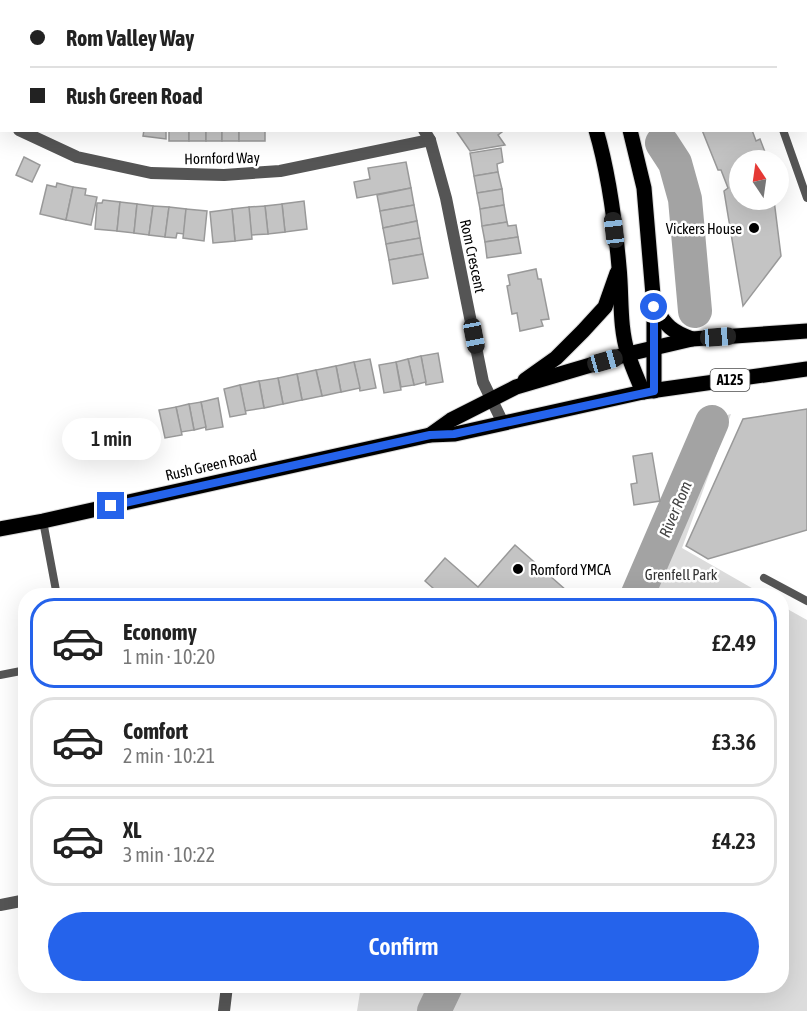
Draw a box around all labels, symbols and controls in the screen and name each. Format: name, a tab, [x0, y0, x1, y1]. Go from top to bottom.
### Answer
text: Rom Valley Way	[66, 25, 194, 51]
text: Rush Green Road	[66, 83, 203, 109]
street label: Hornford Way	[184, 149, 260, 167]
north arrow	[729, 150, 789, 210]
map controls	[729, 150, 789, 210]
car	[603, 211, 625, 249]
street label: Rom Crescent	[457, 218, 489, 294]
place label: Vickers House	[666, 220, 742, 237]
marker: Vickers House	[747, 221, 761, 235]
route start	[640, 293, 667, 320]
car	[462, 317, 486, 355]
car	[699, 327, 737, 347]
car	[585, 347, 625, 375]
road number: A125	[710, 369, 750, 391]
callout: 1 min	[62, 419, 160, 461]
text: 1 min	[91, 427, 132, 450]
street label: Rush Green Road	[164, 446, 258, 484]
water label: River Rom	[655, 478, 695, 540]
route end	[97, 492, 124, 519]
place label: Romford YMCA	[530, 561, 612, 578]
marker: Romford YMCA	[511, 562, 525, 576]
park label: Grenfell Park	[645, 566, 718, 583]
icon: car	[51, 616, 105, 670]
text: Economy	[123, 619, 197, 645]
text: £2.49	[712, 630, 756, 656]
text: 1 min · 10:20	[123, 645, 215, 668]
icon: car	[51, 715, 105, 769]
text: Comfort	[123, 718, 188, 744]
text: £3.36	[712, 729, 756, 755]
text: 2 min · 10:21	[123, 744, 215, 767]
icon: car	[51, 814, 105, 868]
text: XL	[123, 817, 141, 843]
text: £4.23	[712, 828, 756, 854]
text: 3 min · 10:22	[123, 843, 215, 866]
button: Confirm	[48, 912, 759, 981]

